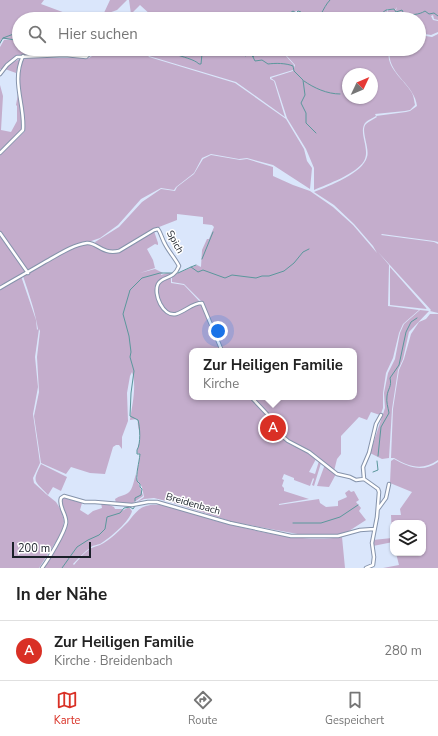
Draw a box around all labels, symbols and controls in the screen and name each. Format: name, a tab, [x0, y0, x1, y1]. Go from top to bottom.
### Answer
search box	[12, 12, 426, 56]
icon: search	[26, 23, 48, 45]
text: Hier suchen	[58, 24, 138, 44]
north arrow	[342, 68, 378, 104]
street label: Spich	[163, 228, 187, 256]
your location	[208, 321, 228, 341]
popup	[189, 348, 357, 400]
text: Zur Heiligen Familie	[203, 355, 343, 375]
text: Kirche	[203, 375, 239, 393]
pin: A	[260, 413, 286, 443]
street label: Breidenbach	[164, 490, 222, 518]
map controls	[390, 520, 426, 556]
button: layers	[390, 520, 426, 556]
scale bar	[12, 540, 91, 559]
text: 200 m	[18, 541, 50, 556]
text: In der Nähe	[16, 583, 107, 606]
text: Zur Heiligen Familie	[54, 632, 194, 652]
text: A	[24, 642, 34, 660]
text: 280 m	[384, 642, 422, 660]
text: Kirche · Breidenbach	[54, 652, 173, 670]
tab: Karte	[54, 689, 80, 728]
tab: Route	[188, 689, 217, 728]
tab: Gespeichert	[325, 689, 384, 728]

